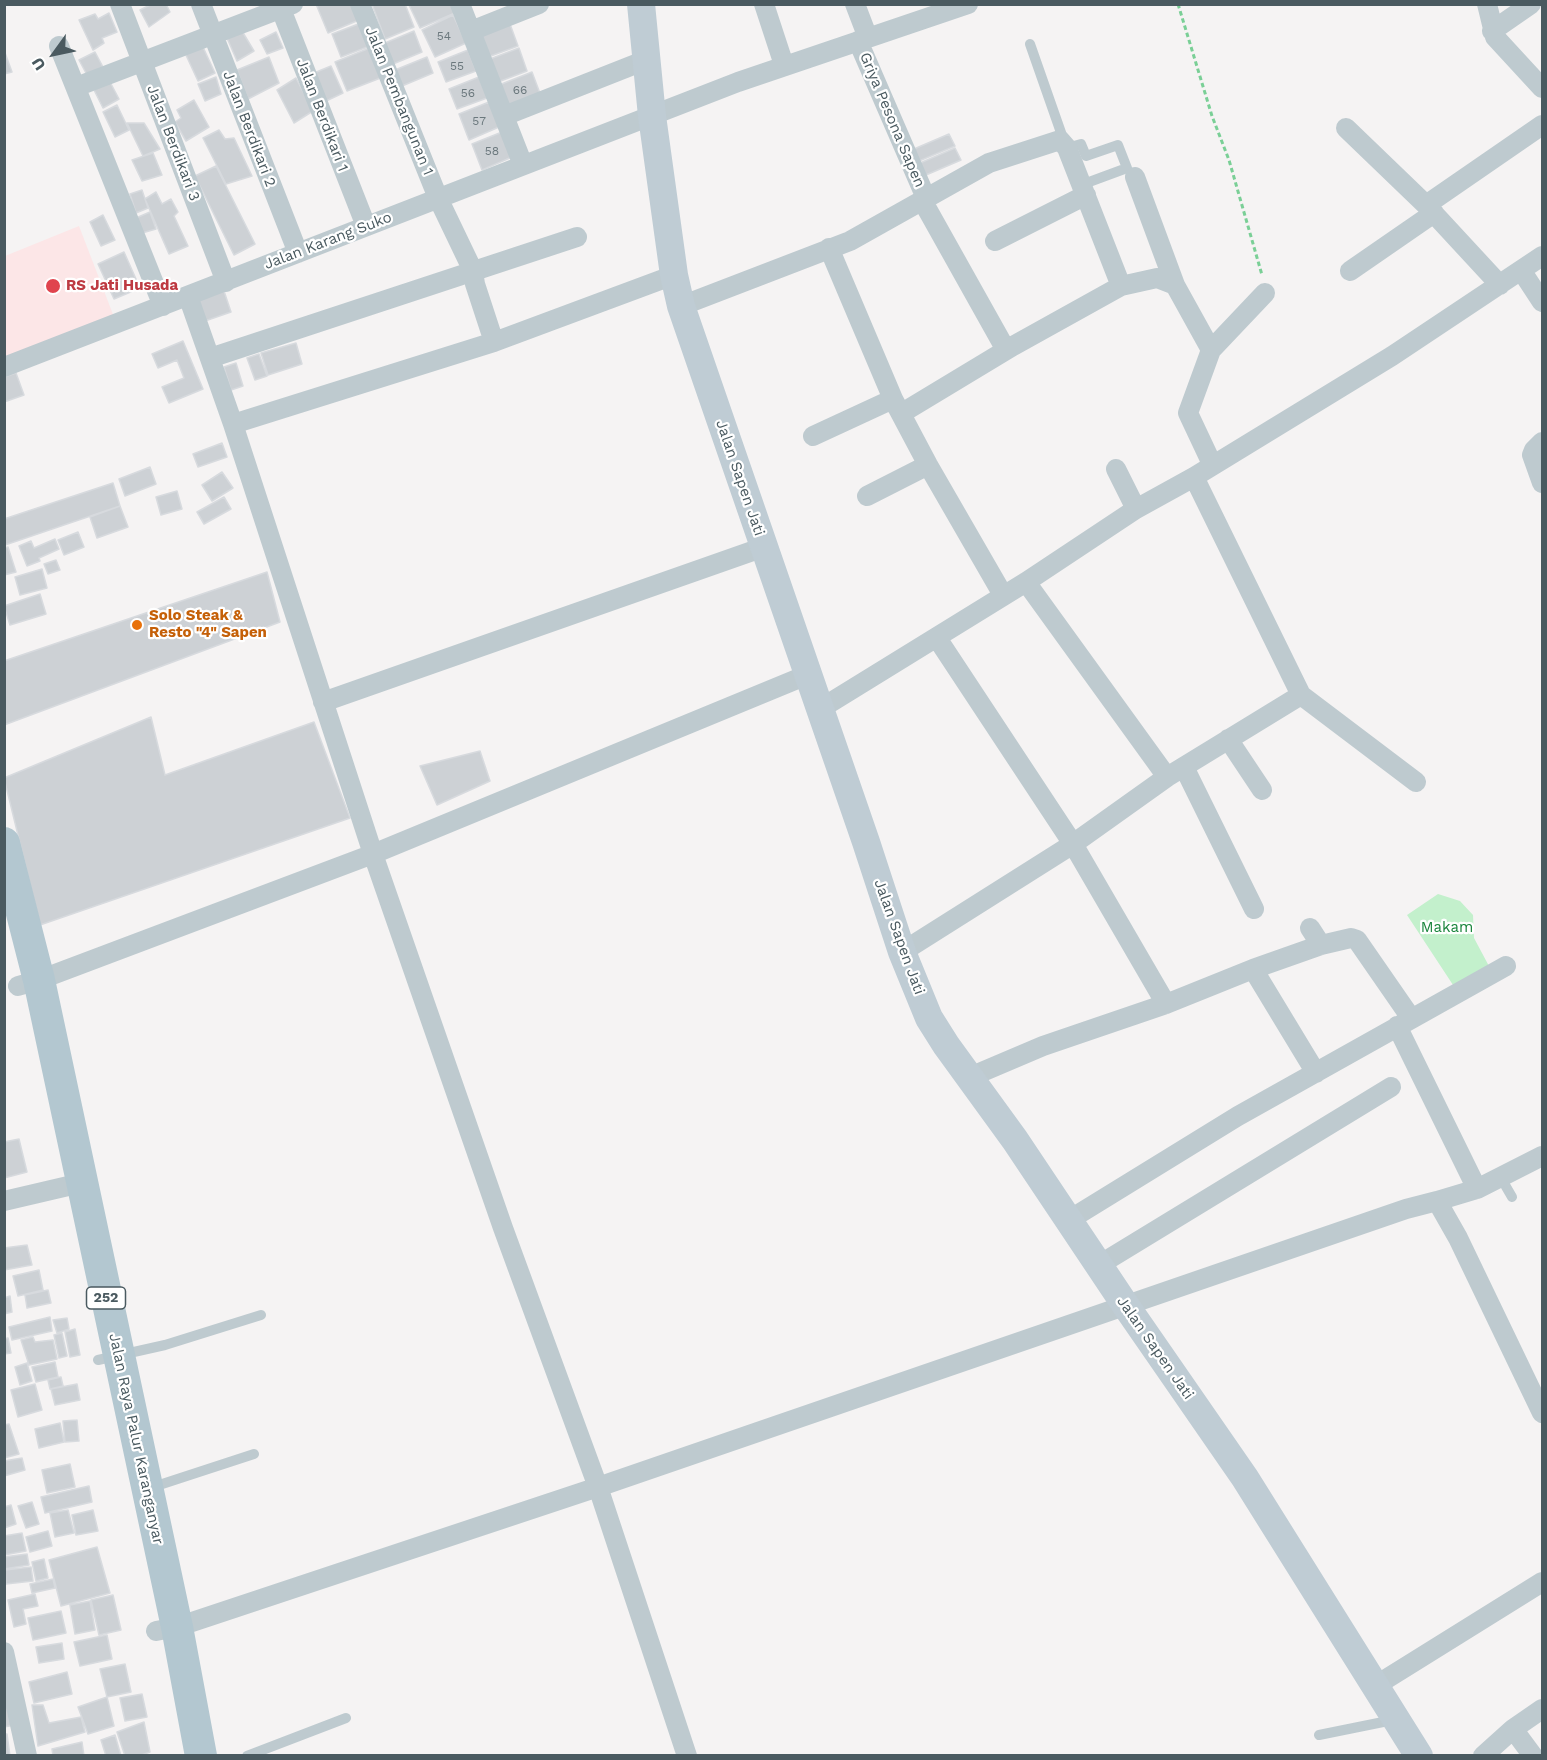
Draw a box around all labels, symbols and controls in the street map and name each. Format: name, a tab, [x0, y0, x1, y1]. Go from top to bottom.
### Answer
north arrow	[24, 24, 84, 84]
street label: Jalan Pembangunan 1	[361, 24, 437, 178]
house number: 54	[437, 29, 451, 43]
street label: Griya Pesona Sapen	[855, 50, 929, 190]
text: U	[27, 54, 50, 74]
street label: Jalan Berdikari 1	[292, 56, 352, 174]
house number: 55	[450, 59, 464, 73]
street label: Jalan Berdikari 2	[219, 68, 279, 190]
street label: Jalan Berdikari 3	[143, 82, 203, 204]
house number: 66	[513, 83, 527, 97]
house number: 56	[461, 86, 475, 100]
house number: 57	[472, 114, 486, 128]
house number: 58	[485, 144, 499, 158]
street label: Jalan Karang Suko	[262, 208, 394, 274]
marker: RS Jati Husada	[44, 277, 62, 295]
place label: RS Jati Husada	[66, 277, 178, 295]
street label: Jalan Sapen Jati	[712, 418, 768, 538]
place label: Solo Steak & Resto "4" Sapen	[149, 607, 267, 642]
marker: Solo Steak & Resto "4" Sapen	[130, 618, 144, 632]
street label: Jalan Sapen Jati	[870, 877, 928, 997]
park label: Makam	[1421, 919, 1473, 937]
road number: 252	[86, 1287, 126, 1309]
street label: Jalan Sapen Jati	[1113, 1293, 1197, 1403]
street label: Jalan Raya Palur Karanganyar	[105, 1332, 167, 1546]

